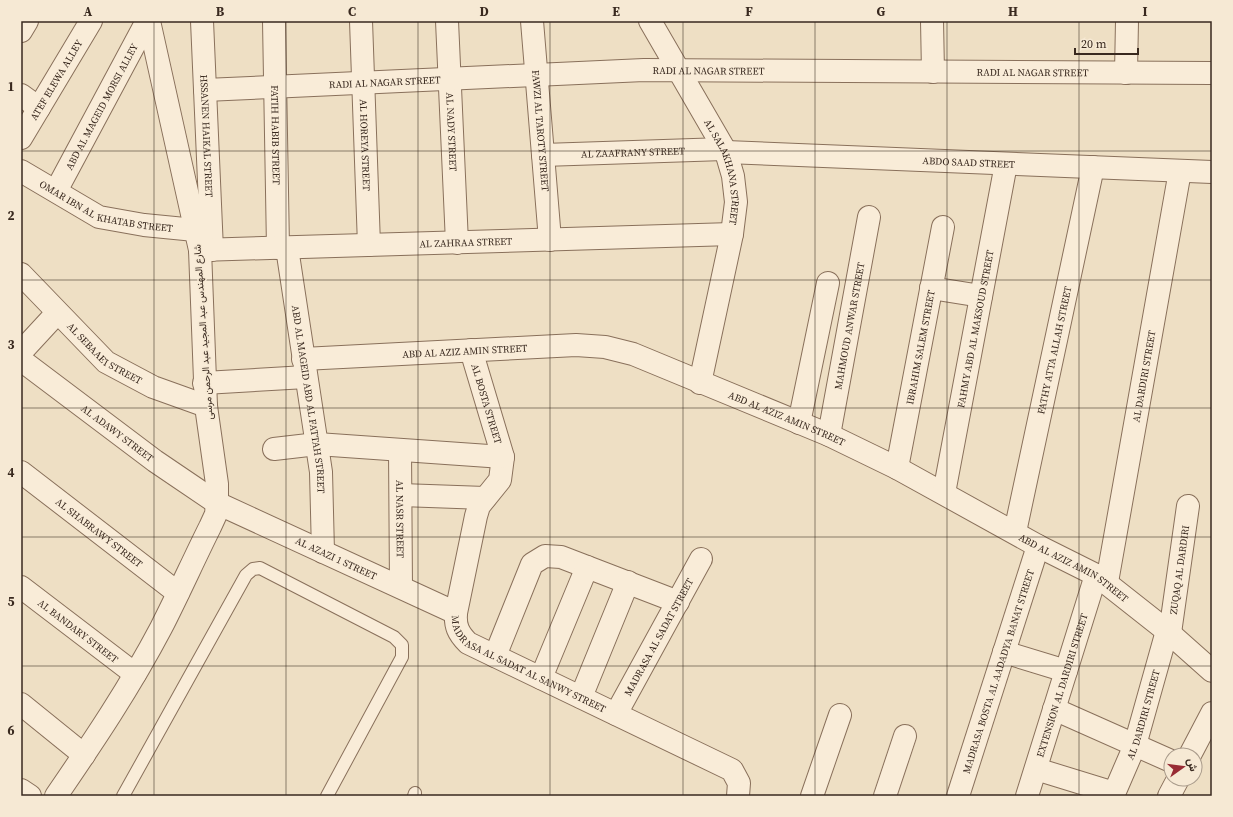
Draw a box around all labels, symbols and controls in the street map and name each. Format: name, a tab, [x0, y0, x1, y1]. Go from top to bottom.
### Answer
text: A	[84, 3, 93, 20]
text: B	[216, 3, 225, 20]
text: C	[348, 3, 356, 20]
text: D	[479, 3, 489, 20]
text: E	[612, 3, 620, 20]
text: F	[745, 3, 753, 20]
text: G	[877, 3, 886, 20]
text: H	[1008, 3, 1018, 20]
text: I	[1142, 3, 1148, 20]
scale bar	[1075, 30, 1138, 56]
street label: ATEF ELEWA ALLEY	[27, 36, 85, 122]
text: 20 m	[1081, 36, 1107, 52]
street label: ABD AL MAGEID MORSI ALLEY	[62, 40, 141, 172]
street label: RADI AL NAGAR STREET	[653, 64, 765, 77]
street label: RADI AL NAGAR STREET	[977, 65, 1089, 79]
street label: FAWZI AL TAROTY STREET	[530, 69, 552, 192]
street label: RADI AL NAGAR STREET	[329, 73, 441, 91]
street label: HSSANEN HAIKAL STREET	[198, 74, 216, 198]
text: 1	[7, 78, 15, 95]
street label: FATIH HABIB STREET	[269, 85, 283, 185]
street label: AL NADY STREET	[444, 92, 460, 172]
street label: AL HOREYA STREET	[357, 99, 374, 191]
street label: AL SALAKHANA STREET	[702, 117, 743, 226]
street label: AL ZAAFRANY STREET	[581, 144, 685, 160]
street label: ABDO SAAD STREET	[922, 154, 1015, 170]
street label: OMAR IBN AL KHATAB STREET	[37, 177, 173, 234]
text: 2	[7, 207, 15, 224]
street label: AL ZAHRAA STREET	[419, 234, 512, 250]
street label: شارع المهندس عبد المجيد عبد الرحمن مرسى	[190, 244, 216, 420]
street label: FAHMY ABD AL MAKSOUD STREET	[954, 249, 996, 409]
street label: MAHMOUD ANWAR STREET	[831, 261, 867, 391]
street label: FATHY ATTA ALLAH STREET	[1034, 285, 1074, 415]
street label: IBRAHIM SALEM STREET	[903, 289, 937, 406]
street label: ABD AL MAGEID ABD AL FATTAH STREET	[289, 304, 328, 494]
street label: AL SEBAAEI STREET	[65, 319, 145, 387]
street label: AL DARDIRI STREET	[1129, 329, 1158, 423]
text: 3	[7, 336, 15, 353]
street label: ABD AL AZIZ AMIN STREET	[402, 341, 528, 360]
street label: AL BOSTA STREET	[469, 362, 505, 445]
street label: ABD AL AZIZ AMIN STREET	[727, 388, 847, 448]
street label: AL ADAWY STREET	[79, 401, 156, 464]
text: 4	[7, 464, 15, 481]
street label: AL NASR STREET	[394, 480, 407, 558]
street label: AL SHABRAWY STREET	[53, 495, 146, 570]
street label: ZUQAQ AL DARDIRI	[1166, 524, 1192, 615]
street label: ABD AL AZIZ AMIN STREET	[1017, 530, 1131, 605]
street label: AL AZAZI 1 STREET	[293, 534, 379, 582]
street label: MADRASA BOSTA AL AADADYA BANAT STREET	[959, 567, 1037, 775]
street label: MADRASA AL SADAT STREET	[621, 576, 696, 698]
text: 5	[7, 593, 15, 610]
street label: AL BANDARY STREET	[35, 596, 121, 666]
street label: EXTENSION AL DARDIRI STREET	[1033, 612, 1090, 759]
street label: MADRASA AL SADAT AL SANWY STREET	[449, 615, 608, 715]
street label: AL DARDIRI STREET	[1123, 668, 1162, 761]
text: 6	[7, 722, 15, 739]
north arrow	[1163, 747, 1203, 787]
text: ش	[1183, 756, 1201, 773]

